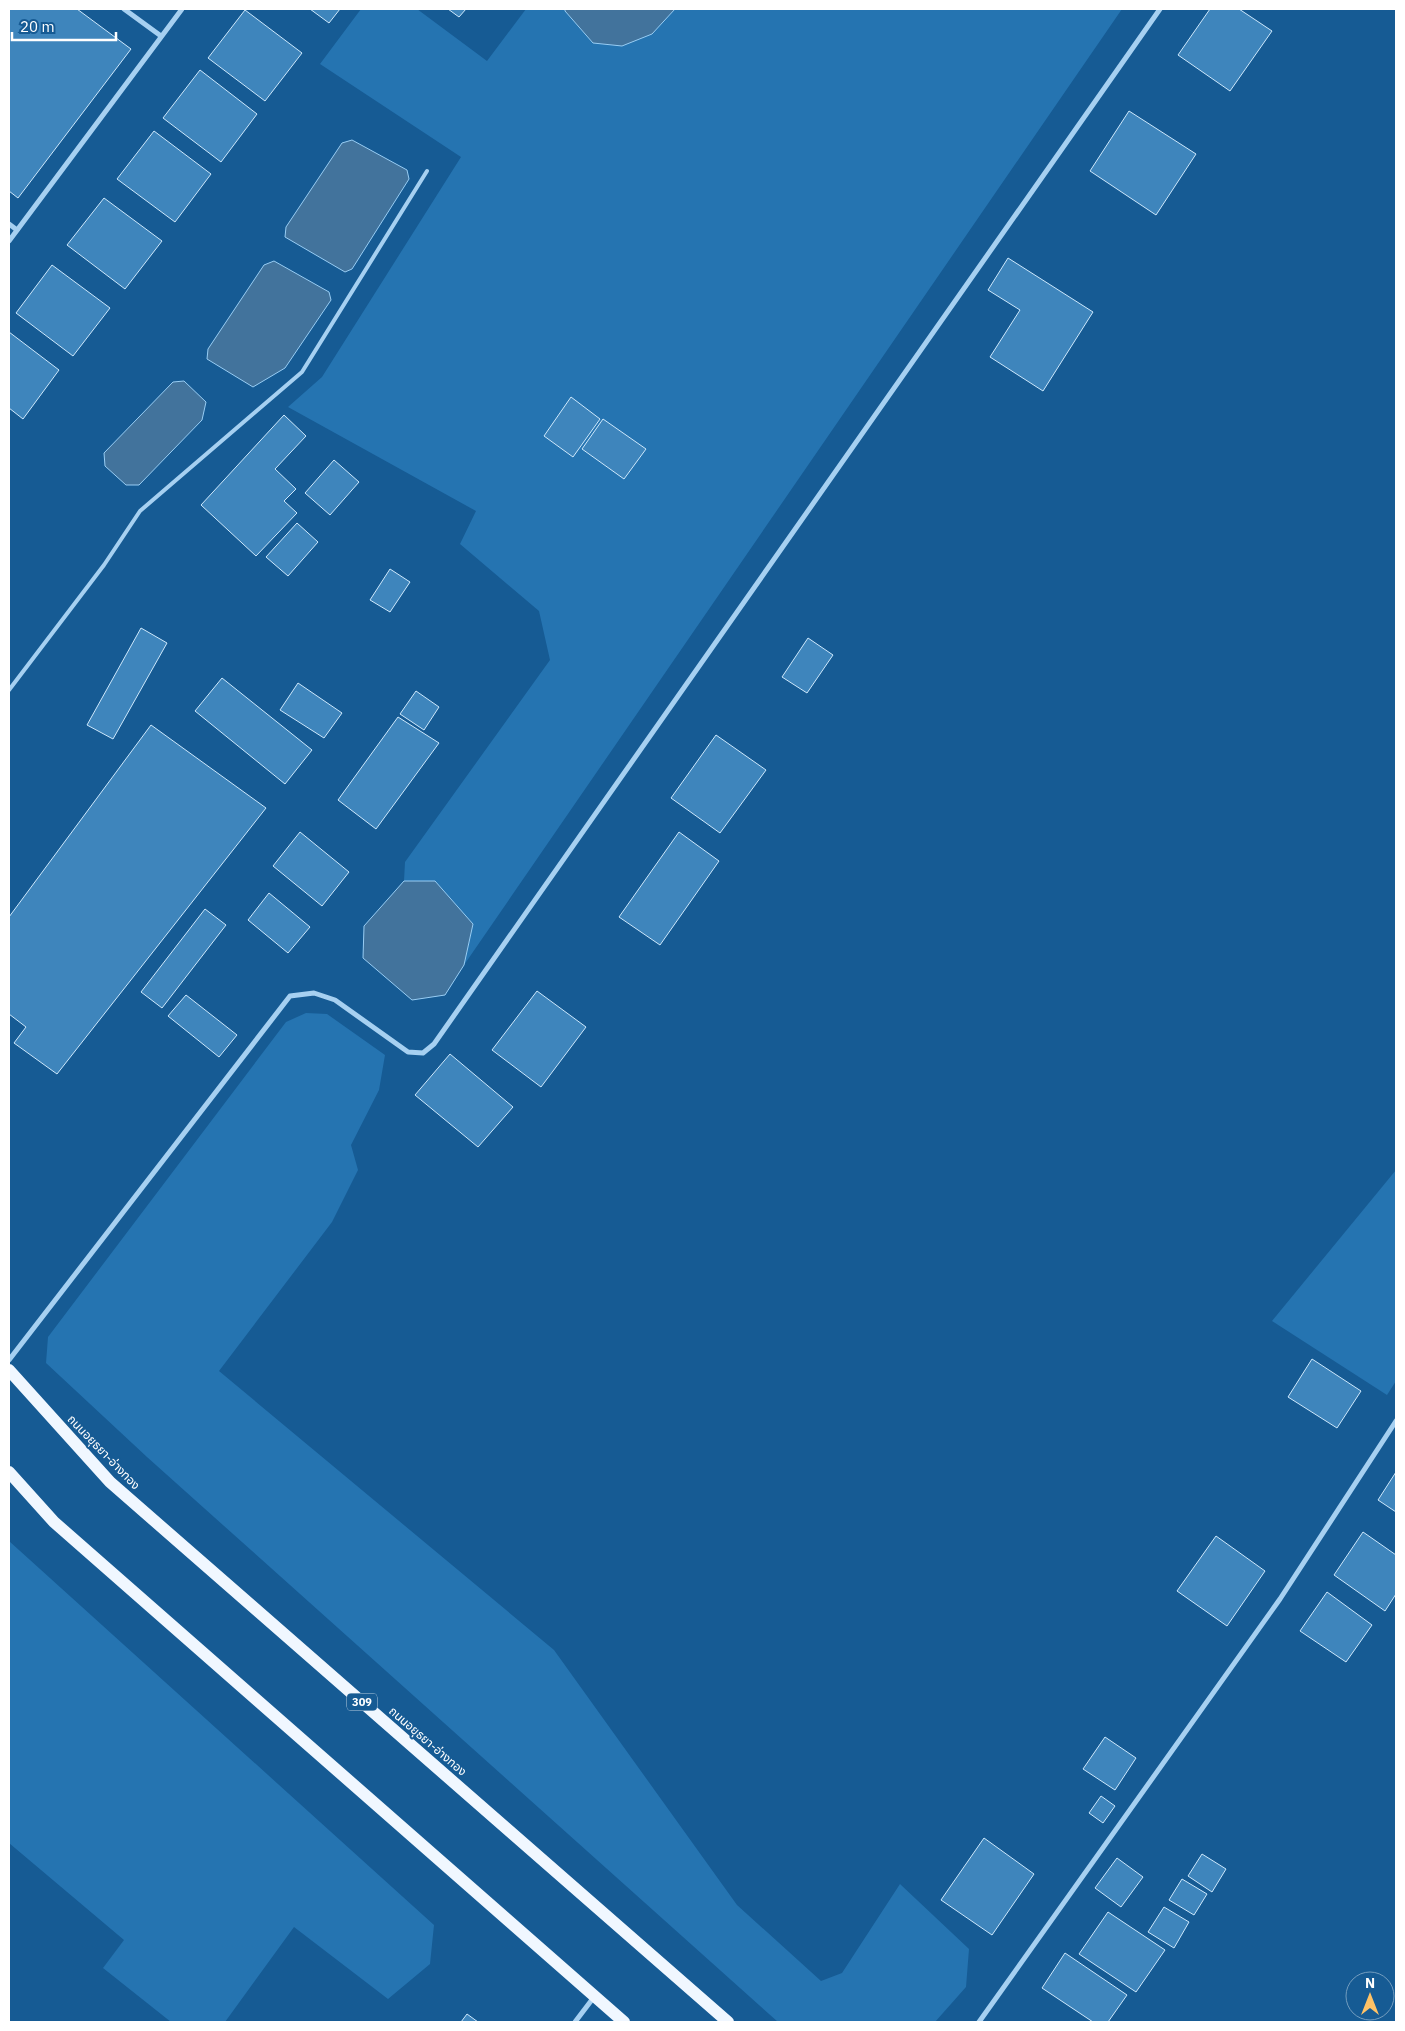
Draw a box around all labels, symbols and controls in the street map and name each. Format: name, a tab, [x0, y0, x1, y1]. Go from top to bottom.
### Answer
scale bar	[12, 10, 116, 42]
text: 20 m	[20, 17, 55, 36]
street label: ถนนอยุธยา-อ่างทอง	[65, 1411, 143, 1493]
road number: 309	[347, 1694, 377, 1710]
street label: ถนนอยุธยา-อ่างทอง	[386, 1703, 470, 1779]
north arrow	[1345, 1971, 1395, 2021]
text: N	[1365, 1974, 1375, 1992]

